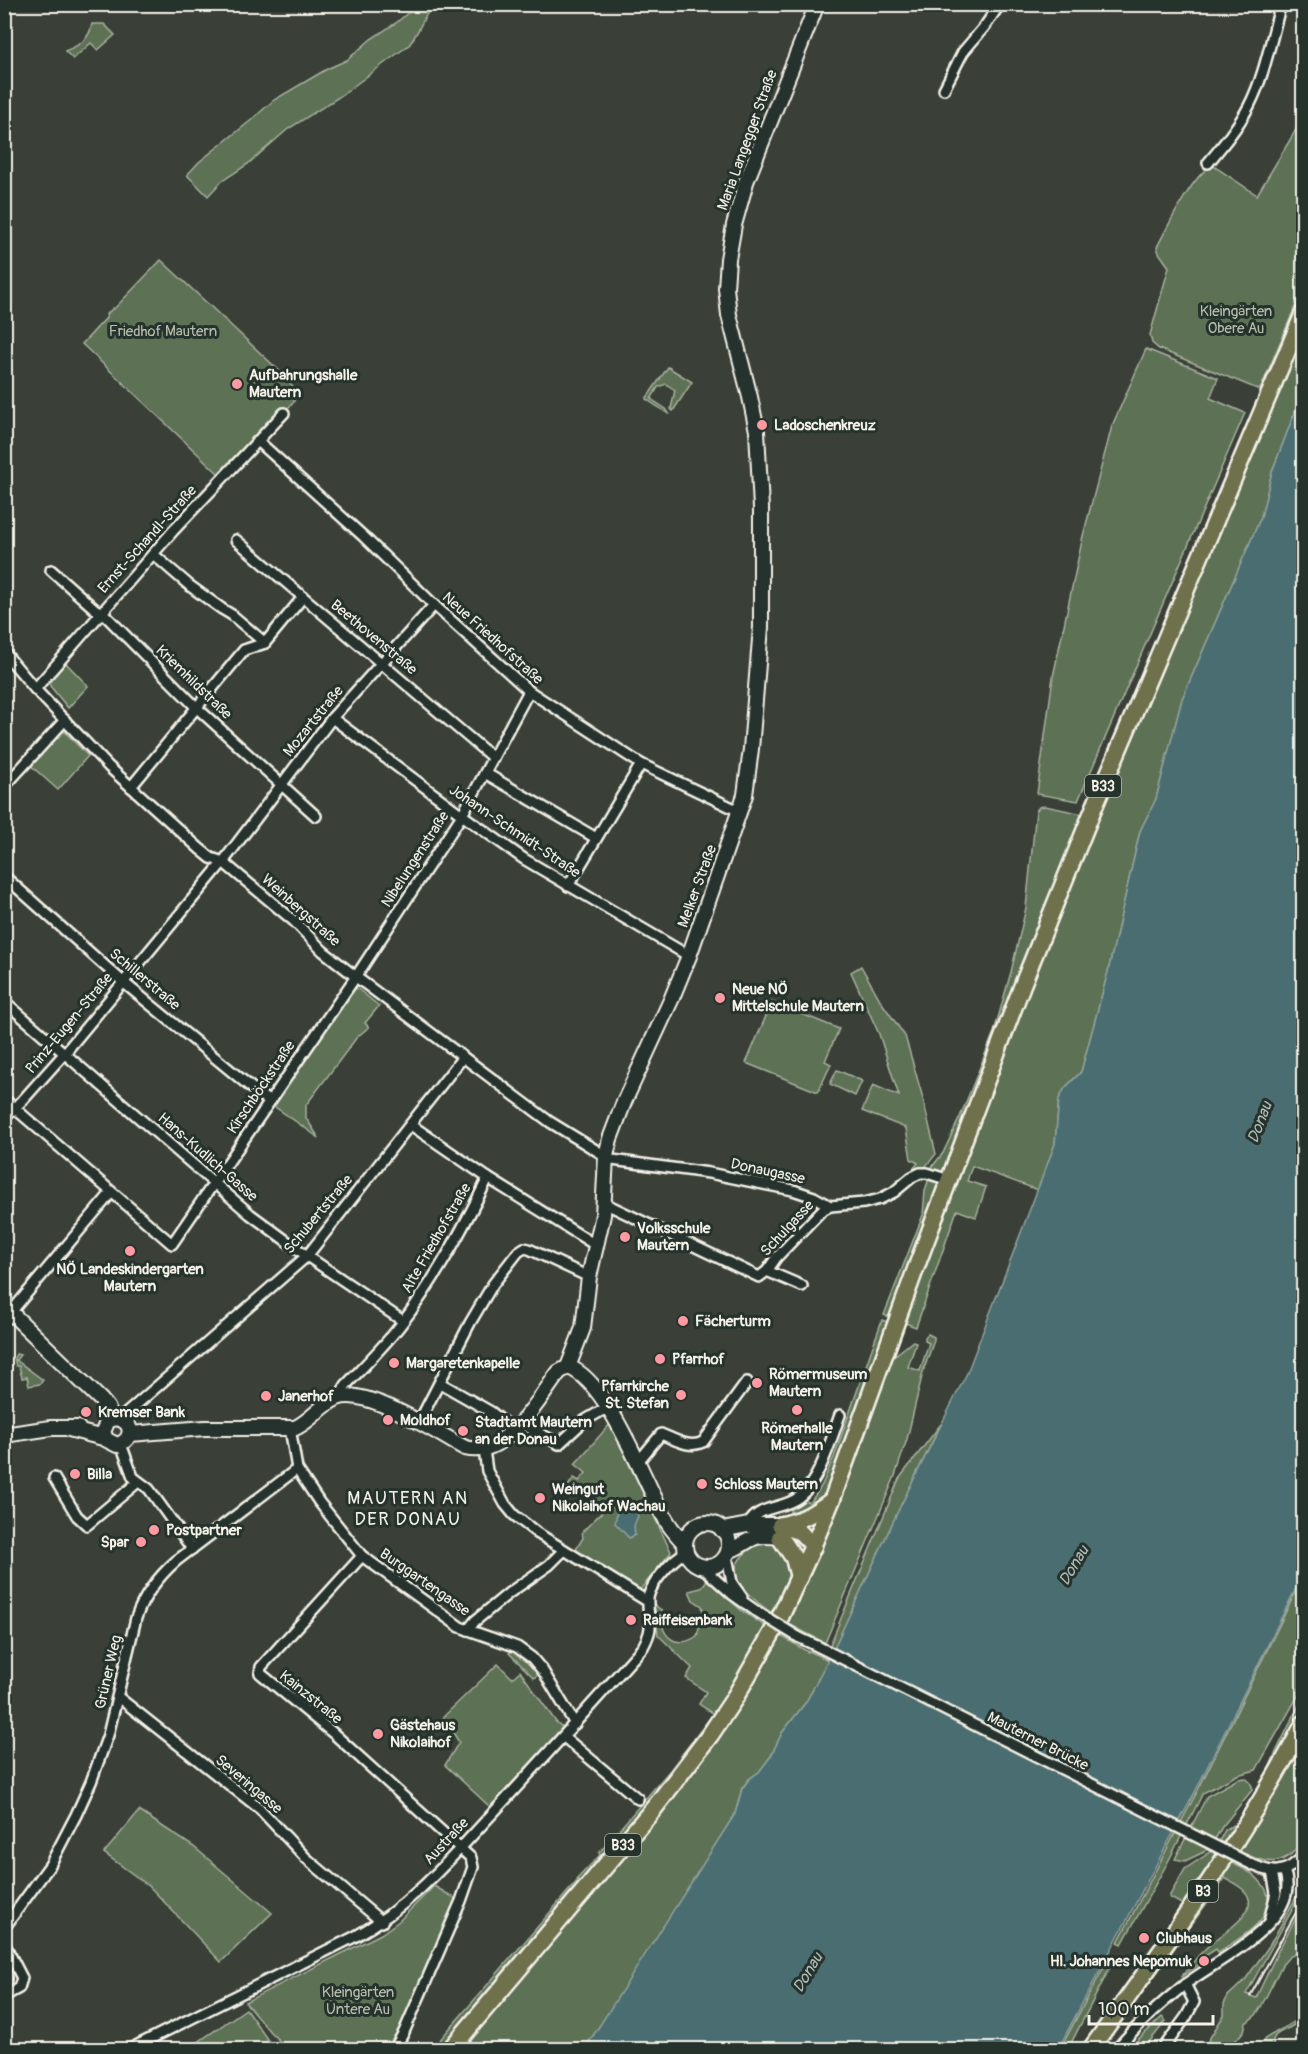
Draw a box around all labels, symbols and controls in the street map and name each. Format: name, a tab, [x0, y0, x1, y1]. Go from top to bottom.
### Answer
street label: Maria Langegger Straße	[713, 67, 782, 213]
park label: Kleingärten Obere Au	[1200, 302, 1272, 338]
park label: Friedhof Mautern	[109, 322, 217, 341]
place label: Aufbahrungshalle Mautern	[249, 366, 358, 402]
marker: Aufbahrungshalle Mautern	[230, 377, 244, 391]
place label: Ladoschenkreuz	[774, 416, 876, 435]
marker: Ladoschenkreuz	[755, 418, 769, 432]
street label: Ernst-Schandl-Straße	[94, 481, 201, 597]
street label: Neue Friedhofstraße	[438, 588, 548, 689]
street label: Beethovenstraße	[327, 596, 421, 679]
street label: Kriemhildstraße	[151, 641, 236, 724]
street label: Mozartstraße	[279, 682, 348, 761]
road number: B33	[1085, 775, 1121, 797]
street label: Johann-Schmidt-Straße	[446, 780, 584, 883]
street label: Nibelungenstraße	[377, 807, 454, 911]
street label: Melker Straße	[674, 842, 721, 930]
street label: Weinbergstraße	[257, 870, 344, 951]
street label: Schillerstraße	[105, 944, 184, 1015]
street label: Prinz-Eugen-Straße	[22, 968, 118, 1078]
place label: Neue NÖ Mittelschule Mautern	[732, 980, 864, 1016]
marker: Neue NÖ Mittelschule Mautern	[713, 991, 727, 1005]
street label: Kirschböckstraße	[223, 1036, 300, 1138]
water label: Donau	[1243, 1098, 1277, 1146]
street label: Hans-Kudlich-Gasse	[154, 1109, 262, 1206]
street label: Donaugasse	[729, 1154, 807, 1189]
street label: Schubertstraße	[280, 1170, 357, 1258]
street label: Alte Friedhofstraße	[397, 1179, 476, 1297]
street label: Schulgasse	[757, 1196, 819, 1260]
place label: Volksschule Mautern	[637, 1219, 711, 1255]
marker: Volksschule Mautern	[618, 1230, 632, 1244]
marker: NÖ Landeskindergarten Mautern	[123, 1244, 137, 1258]
place label: NÖ Landeskindergarten Mautern	[56, 1260, 204, 1296]
place label: Fächerturm	[695, 1312, 771, 1331]
marker: Fächerturm	[676, 1314, 690, 1328]
place label: Pfarrhof	[672, 1350, 726, 1369]
marker: Pfarrhof	[653, 1352, 667, 1366]
place label: Margaretenkapelle	[406, 1354, 521, 1373]
marker: Margaretenkapelle	[387, 1356, 401, 1370]
place label: Römermuseum Mautern	[769, 1365, 867, 1401]
marker: Römermuseum Mautern	[750, 1376, 764, 1390]
place label: Pfarrkirche St. Stefan	[601, 1377, 670, 1413]
place label: Janerhof	[278, 1387, 335, 1406]
marker: Pfarrkirche St. Stefan	[674, 1388, 688, 1402]
marker: Janerhof	[259, 1389, 273, 1403]
place label: Kremser Bank	[98, 1403, 186, 1422]
marker: Römerhalle Mautern	[790, 1403, 804, 1417]
marker: Kremser Bank	[79, 1405, 93, 1419]
place label: Moldhof	[400, 1411, 452, 1430]
marker: Moldhof	[381, 1413, 395, 1427]
place label: Stadtamt Mautern an der Donau	[475, 1413, 593, 1449]
place label: Römerhalle Mautern	[761, 1419, 833, 1455]
marker: Stadtamt Mautern an der Donau	[456, 1424, 470, 1438]
place label: Billa	[87, 1465, 112, 1484]
marker: Billa	[68, 1467, 82, 1481]
place label: Schloss Mautern	[714, 1475, 819, 1494]
marker: Schloss Mautern	[695, 1477, 709, 1491]
place label: Weingut Nikolaihof Wachau	[552, 1480, 666, 1516]
district label: MAUTERN AN DER DONAU	[347, 1487, 469, 1531]
marker: Weingut Nikolaihof Wachau	[533, 1491, 547, 1505]
place label: Postpartner	[166, 1521, 242, 1540]
marker: Postpartner	[147, 1523, 161, 1537]
place label: Spar	[101, 1533, 130, 1552]
marker: Spar	[134, 1535, 148, 1549]
water label: Donau	[1054, 1541, 1094, 1589]
street label: Burggartengasse	[376, 1544, 474, 1621]
place label: Raiffeisenbank	[643, 1611, 733, 1630]
marker: Raiffeisenbank	[624, 1613, 638, 1627]
street label: Grüner Weg	[91, 1633, 126, 1711]
street label: Kainzstraße	[275, 1666, 346, 1729]
street label: Mauterner Brücke	[984, 1708, 1092, 1775]
place label: Gästehaus Nikolaihof	[390, 1716, 455, 1752]
marker: Gästehaus Nikolaihof	[371, 1727, 385, 1741]
street label: Severingasse	[211, 1751, 287, 1818]
street label: Austraße	[420, 1813, 473, 1869]
road number: B33	[605, 1834, 641, 1856]
road number: B3	[1188, 1880, 1218, 1902]
place label: Clubhaus	[1156, 1929, 1212, 1948]
marker: Clubhaus	[1137, 1931, 1151, 1945]
water label: Donau	[788, 1948, 828, 1996]
place label: Hl. Johannes Nepomuk	[1050, 1952, 1193, 1971]
marker: Hl. Johannes Nepomuk	[1197, 1954, 1211, 1968]
park label: Kleingärten Untere Au	[322, 1983, 394, 2019]
scale bar	[1089, 1988, 1214, 2026]
text: 100 m	[1098, 1998, 1150, 2021]

